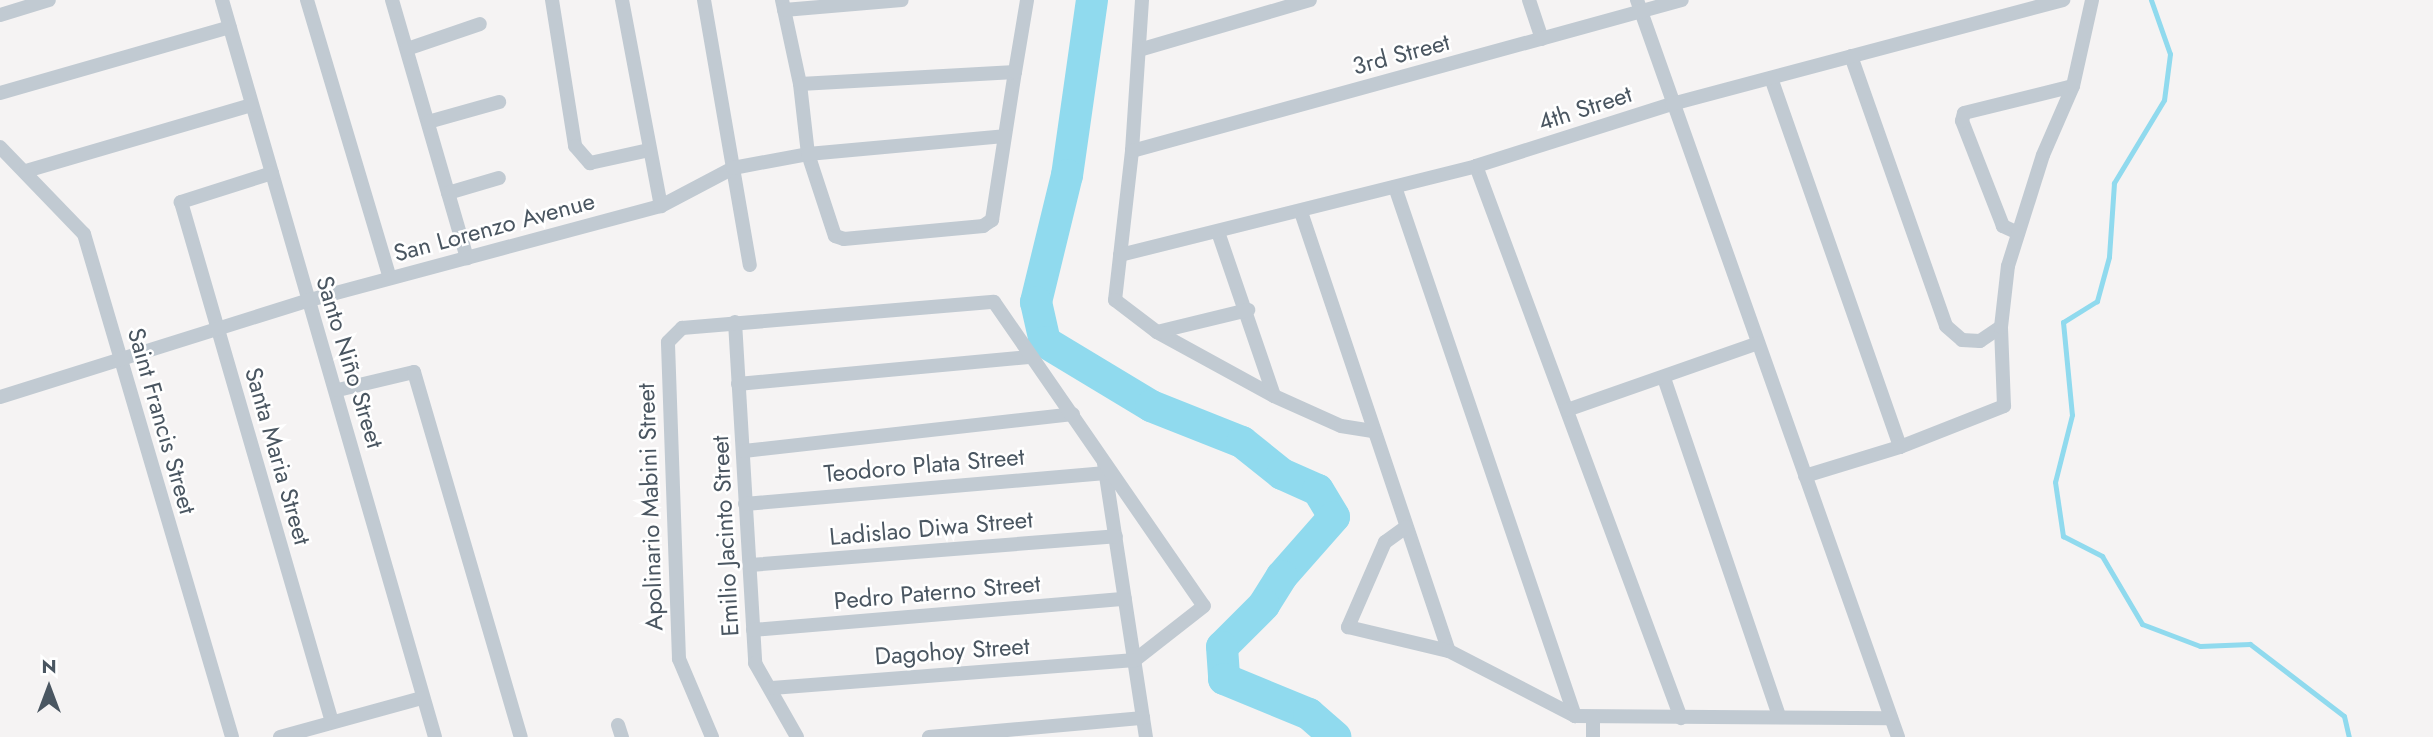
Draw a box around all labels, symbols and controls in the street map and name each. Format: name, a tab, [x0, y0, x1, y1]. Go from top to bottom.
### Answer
street label: 3rd Street	[1349, 27, 1453, 81]
street label: 4th Street	[1535, 79, 1635, 137]
street label: San Lorenzo Avenue	[390, 186, 598, 268]
street label: Santo Niño Street	[310, 273, 390, 451]
street label: Saint Francis Street	[122, 325, 202, 517]
street label: Santa Maria Street	[239, 364, 317, 548]
street label: Apolinario Mabini Street	[631, 383, 669, 631]
street label: Emilio Jacinto Street	[705, 435, 745, 637]
street label: Teodoro Plata Street	[823, 442, 1025, 488]
street label: Ladislao Diwa Street	[828, 505, 1034, 551]
street label: Pedro Paterno Street	[833, 569, 1041, 615]
street label: Dagohoy Street	[874, 631, 1030, 671]
north arrow	[14, 653, 84, 723]
text: N	[41, 653, 57, 680]

